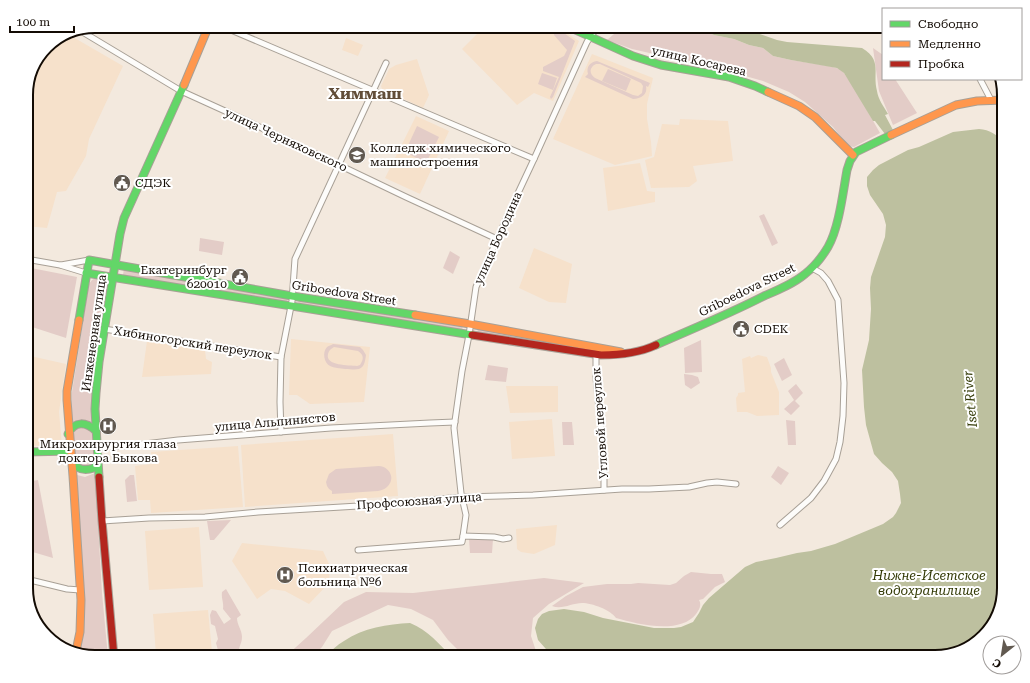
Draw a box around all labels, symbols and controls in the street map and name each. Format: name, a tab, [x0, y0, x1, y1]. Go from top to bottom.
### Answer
scale bar	[10, 8, 74, 34]
legend	[882, 8, 1022, 80]
text: 100 m	[16, 15, 50, 29]
text: Свободно	[918, 17, 978, 31]
text: Медленно	[918, 37, 981, 51]
street label: улица Косарева	[650, 43, 748, 79]
text: Пробка	[918, 57, 965, 71]
district label: Химмаш	[328, 84, 402, 103]
street label: улица Черняховского	[222, 105, 350, 175]
place label: Колледж химического машиностроения	[370, 141, 511, 169]
school or university icon: Колледж химического машиностроения	[347, 145, 367, 165]
public building icon: СДЭК	[112, 173, 132, 193]
place label: СДЭК	[135, 176, 171, 190]
street label: улица Бородина	[471, 189, 525, 286]
street label: Griboedova Street	[697, 260, 798, 319]
place label: Екатеринбург 620010	[141, 263, 227, 291]
public building icon: Екатеринбург 620010	[230, 267, 250, 287]
street label: Инженерная улица	[79, 273, 109, 393]
street label: Griboedova Street	[291, 278, 398, 308]
public building icon: CDEK	[731, 319, 751, 339]
place label: CDEK	[754, 322, 789, 336]
street label: Хибиногорский переулок	[113, 324, 273, 362]
street label: Угловой переулок	[589, 366, 611, 479]
water label: Iset River	[960, 370, 980, 429]
street label: улица Альпинистов	[214, 410, 336, 434]
hospital icon: Микрохирургия глаза доктора Быкова	[98, 416, 118, 436]
place label: Микрохирургия глаза доктора Быкова	[40, 437, 177, 465]
street label: Профсоюзная улица	[356, 490, 483, 512]
place label: Психиатрическая больница №6	[298, 561, 408, 589]
hospital icon: Психиатрическая больница №6	[275, 565, 295, 585]
water label: Нижне-Исетское водохранилище	[871, 568, 986, 598]
north arrow	[982, 635, 1022, 675]
text: С	[990, 656, 1004, 671]

